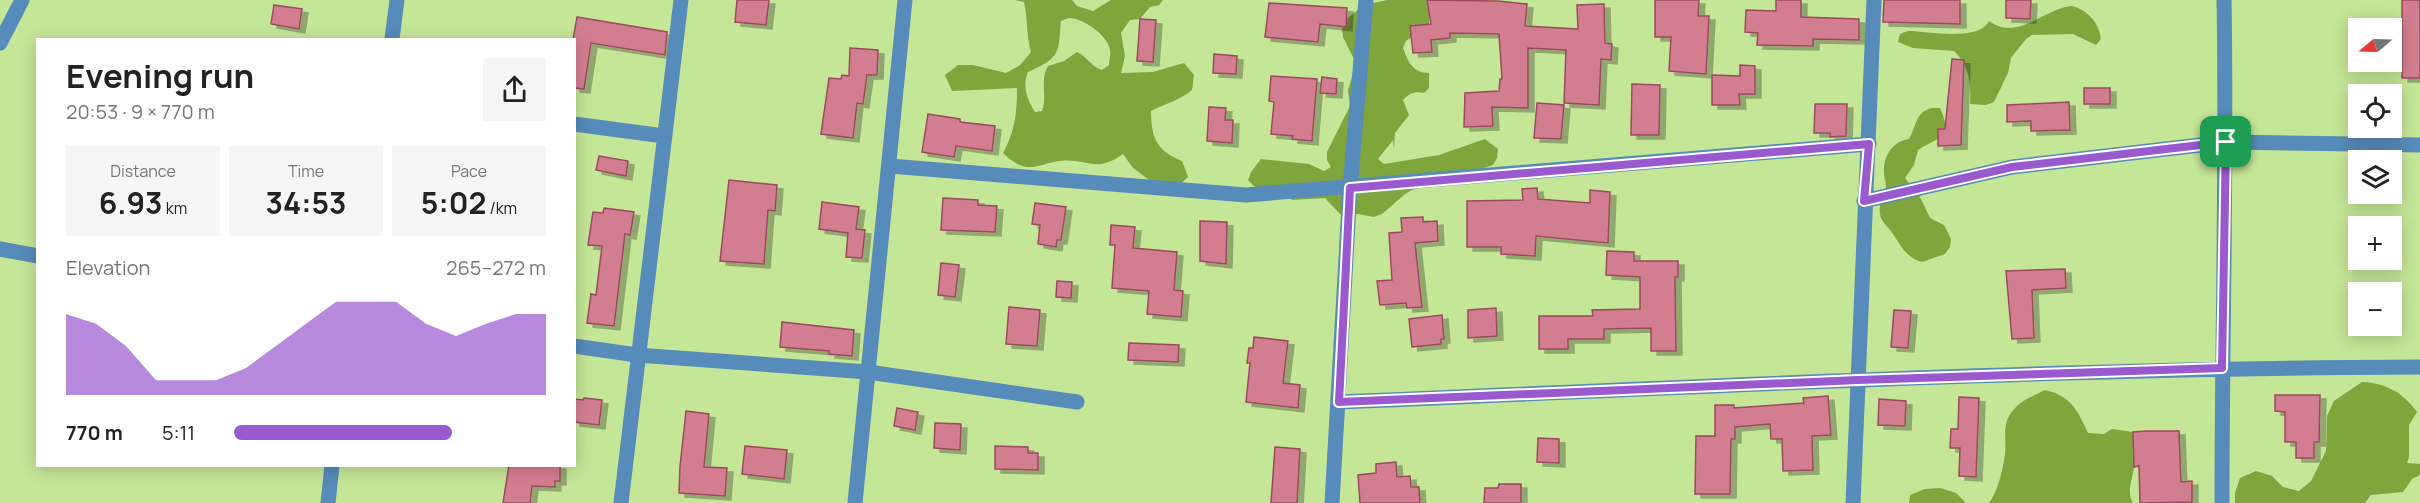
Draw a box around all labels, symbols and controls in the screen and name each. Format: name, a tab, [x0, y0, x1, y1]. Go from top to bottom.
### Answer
north arrow	[2348, 18, 2402, 72]
map controls	[2348, 18, 2402, 336]
text: Evening run	[66, 53, 254, 98]
button: share	[483, 58, 546, 121]
button: locate	[2348, 84, 2402, 138]
text: 20:53 · 9 × 770 m	[66, 98, 215, 125]
pin	[2200, 116, 2251, 167]
icon: arrive	[2209, 125, 2242, 158]
button: layers	[2348, 150, 2402, 204]
text: Distance	[110, 160, 176, 182]
text: Time	[288, 160, 324, 182]
text: Pace	[451, 160, 487, 182]
text: 6.93	[99, 182, 163, 223]
text: 34:53	[265, 182, 347, 223]
text: 5:02	[421, 182, 486, 223]
text: km	[163, 197, 187, 219]
text: /km	[486, 197, 517, 219]
button: +	[2348, 216, 2402, 270]
text: Elevation	[66, 254, 150, 281]
text: 265–272 m	[446, 254, 546, 281]
button: −	[2348, 282, 2402, 336]
text: 770 m	[66, 419, 123, 446]
text: 5:11	[162, 419, 195, 446]

